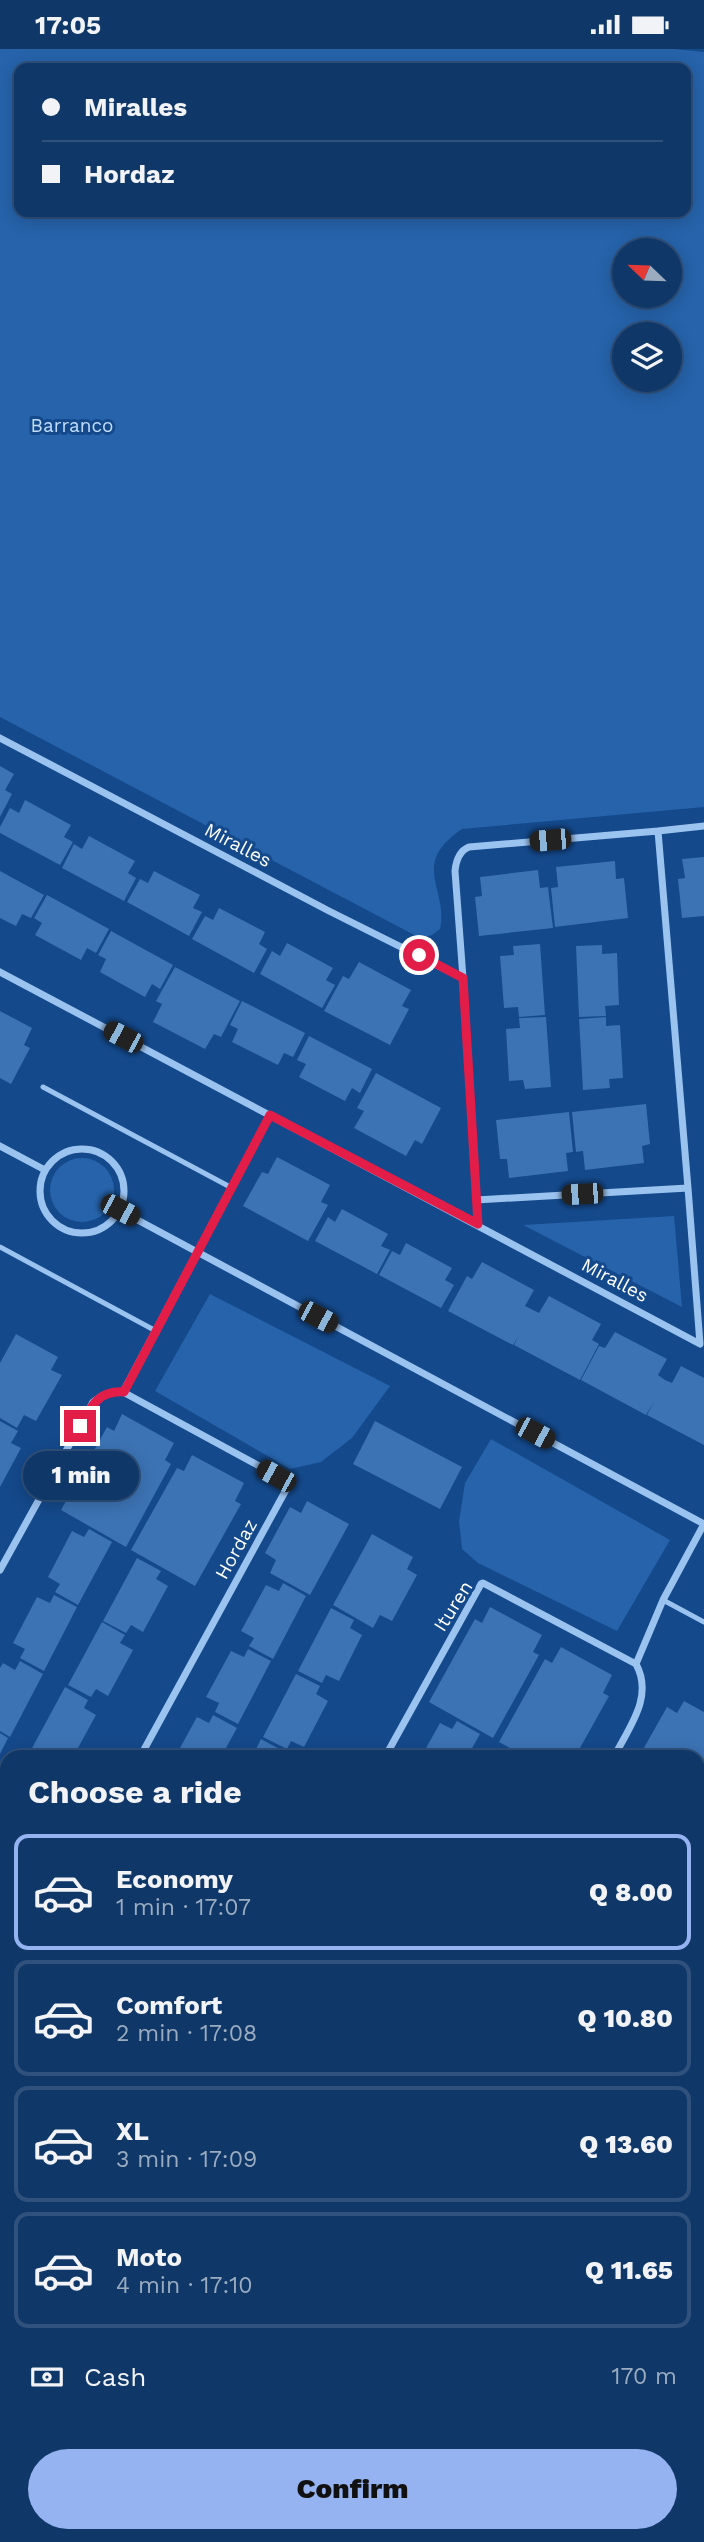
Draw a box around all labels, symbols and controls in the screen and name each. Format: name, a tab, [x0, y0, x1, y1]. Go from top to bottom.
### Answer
text: 17:05	[35, 10, 101, 40]
text: Miralles	[84, 92, 187, 122]
text: Hordaz	[84, 159, 175, 189]
north arrow	[612, 238, 682, 308]
map controls	[612, 238, 682, 392]
button: layers	[612, 322, 682, 392]
park label: Barranco	[31, 414, 113, 437]
street label: Miralles	[201, 818, 275, 872]
car	[529, 828, 572, 852]
route start	[403, 939, 435, 971]
car	[100, 1018, 147, 1056]
car	[561, 1182, 604, 1206]
car	[97, 1191, 144, 1229]
street label: Miralles	[578, 1253, 652, 1307]
car	[295, 1298, 342, 1336]
route end	[64, 1410, 96, 1442]
car	[512, 1414, 559, 1452]
callout: 1 min	[22, 1451, 138, 1499]
car	[253, 1457, 300, 1495]
text: 1 min	[51, 1462, 111, 1489]
street label: Hordaz	[210, 1515, 262, 1583]
street label: Ituren	[429, 1576, 477, 1636]
text: Choose a ride	[28, 1773, 242, 1811]
icon: car	[32, 1861, 95, 1924]
text: Economy	[116, 1864, 233, 1894]
text: Q 8.00	[589, 1877, 673, 1907]
text: 1 min · 17:07	[116, 1894, 251, 1921]
icon: car	[32, 1987, 95, 2050]
text: Comfort	[116, 1990, 222, 2020]
text: Q 10.80	[578, 2003, 673, 2033]
text: 2 min · 17:08	[116, 2020, 257, 2047]
icon: car	[32, 2113, 95, 2176]
text: XL	[116, 2116, 149, 2146]
text: Q 13.60	[579, 2129, 673, 2159]
text: 3 min · 17:09	[116, 2146, 257, 2173]
icon: car	[32, 2239, 95, 2302]
text: Moto	[116, 2242, 182, 2272]
text: Q 11.65	[585, 2255, 673, 2285]
text: 4 min · 17:10	[116, 2272, 253, 2299]
icon: cash	[28, 2358, 66, 2396]
text: Cash	[84, 2362, 146, 2392]
text: 170 m	[612, 2363, 677, 2390]
button: Confirm	[28, 2449, 677, 2529]

